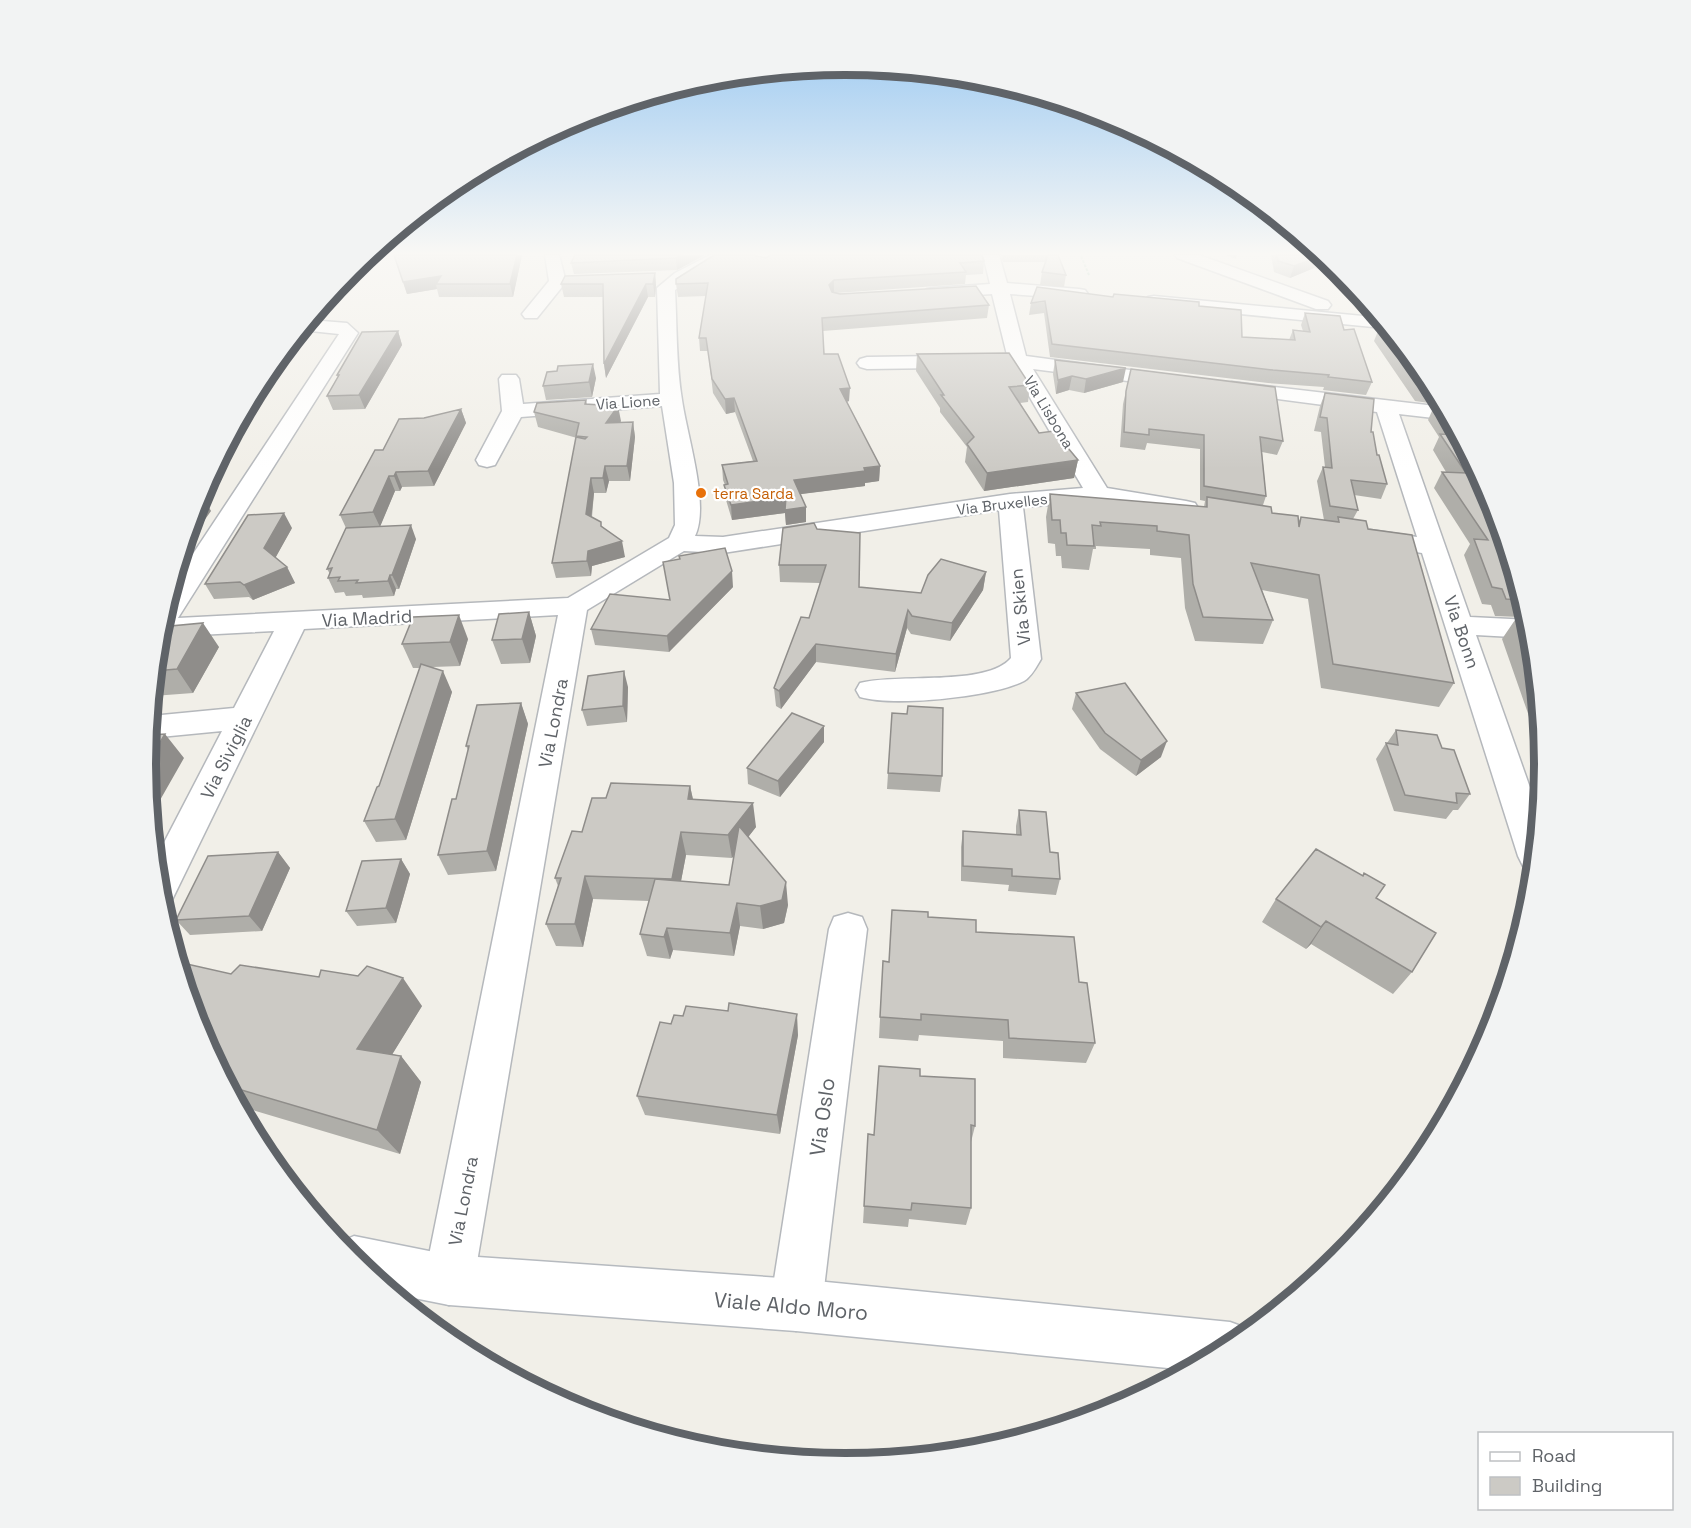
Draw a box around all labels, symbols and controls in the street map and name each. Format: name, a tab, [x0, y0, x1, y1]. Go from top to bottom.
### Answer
street label: Via Lisbona	[1020, 372, 1078, 452]
street label: Via Lione	[595, 390, 661, 414]
place label: terra Sarda	[713, 484, 794, 503]
marker: terra Sarda	[694, 486, 708, 500]
street label: Via Bruxelles	[955, 489, 1049, 519]
street label: Via Skien	[1005, 567, 1035, 647]
street label: Via Bonn	[1439, 593, 1485, 671]
street label: Via Madrid	[321, 604, 413, 632]
street label: Via Londra	[533, 676, 573, 770]
street label: Via Siviglia	[195, 711, 257, 803]
street label: Via Oslo	[803, 1076, 841, 1158]
street label: Via Londra	[443, 1154, 483, 1248]
street label: Viale Aldo Moro	[713, 1286, 869, 1326]
legend	[1478, 1432, 1673, 1510]
text: Road	[1532, 1444, 1576, 1467]
text: Building	[1532, 1474, 1602, 1497]

